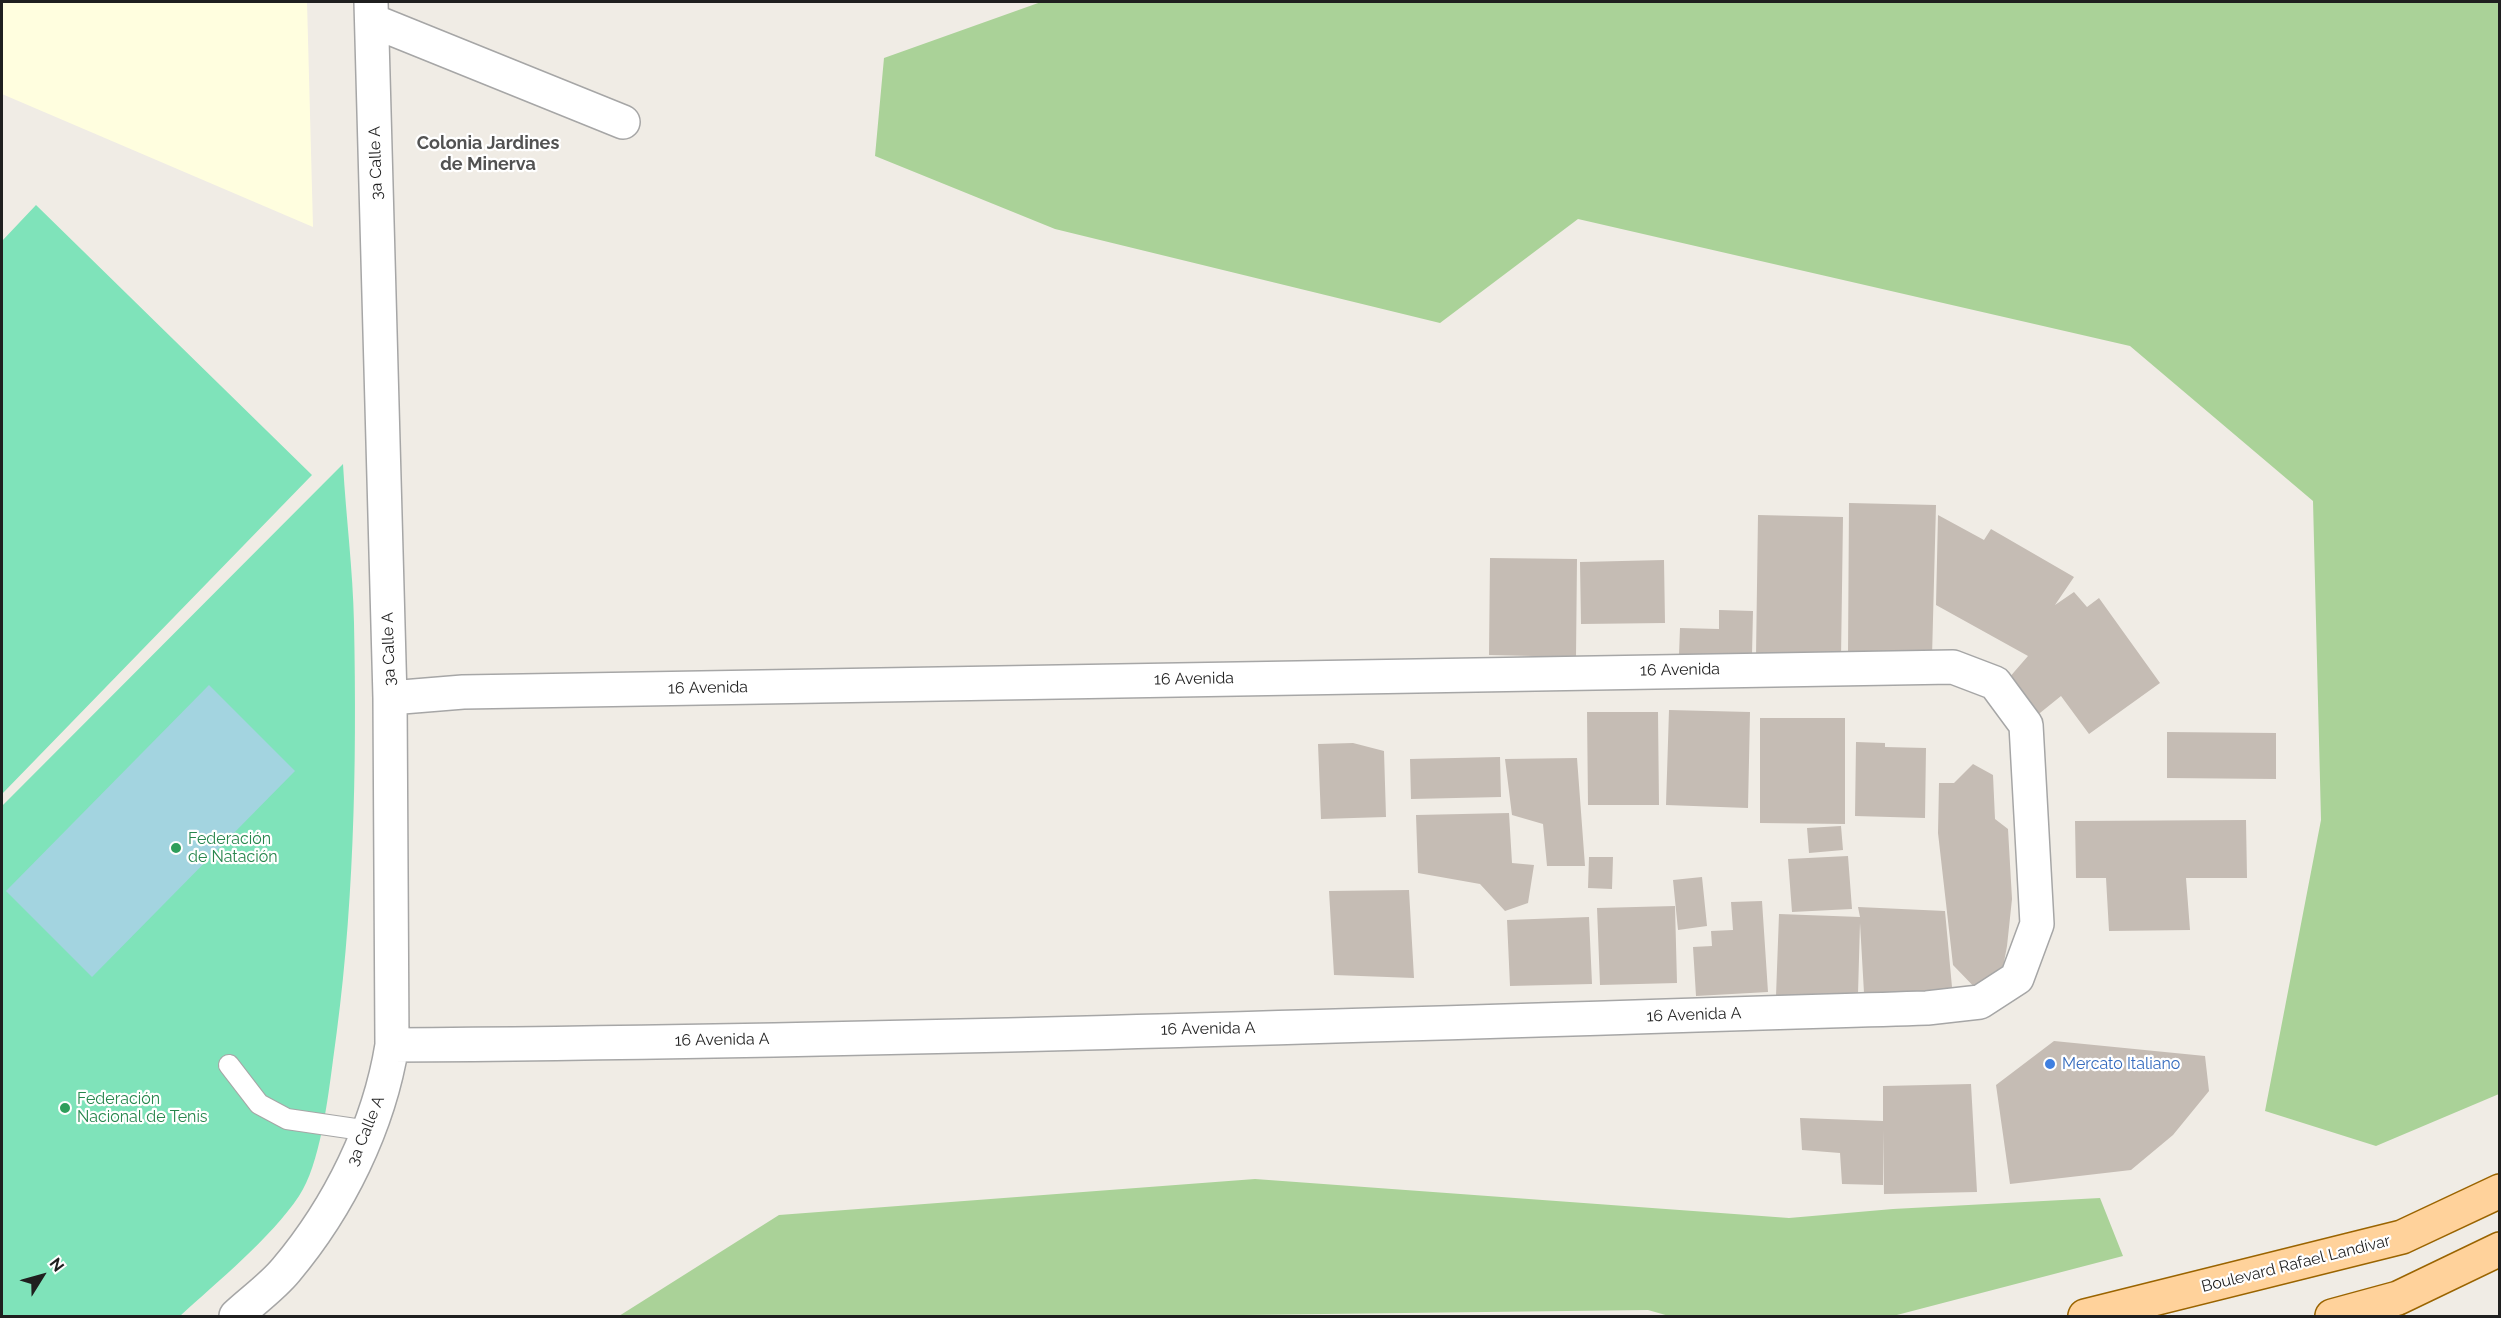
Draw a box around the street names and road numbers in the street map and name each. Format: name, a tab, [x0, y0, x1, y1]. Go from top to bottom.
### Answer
street label: 3a Calle A	[365, 126, 387, 200]
street label: 3a Calle A	[378, 612, 400, 686]
street label: 16 Avenida	[1640, 660, 1720, 680]
street label: 16 Avenida	[1154, 669, 1234, 689]
street label: 16 Avenida	[668, 678, 748, 698]
street label: 16 Avenida A	[1646, 1004, 1742, 1026]
street label: 16 Avenida A	[1160, 1019, 1256, 1039]
street label: 16 Avenida A	[674, 1030, 770, 1050]
street label: 3a Calle A	[343, 1093, 389, 1169]
street label: Boulevard Rafael Landívar	[2200, 1231, 2392, 1297]

